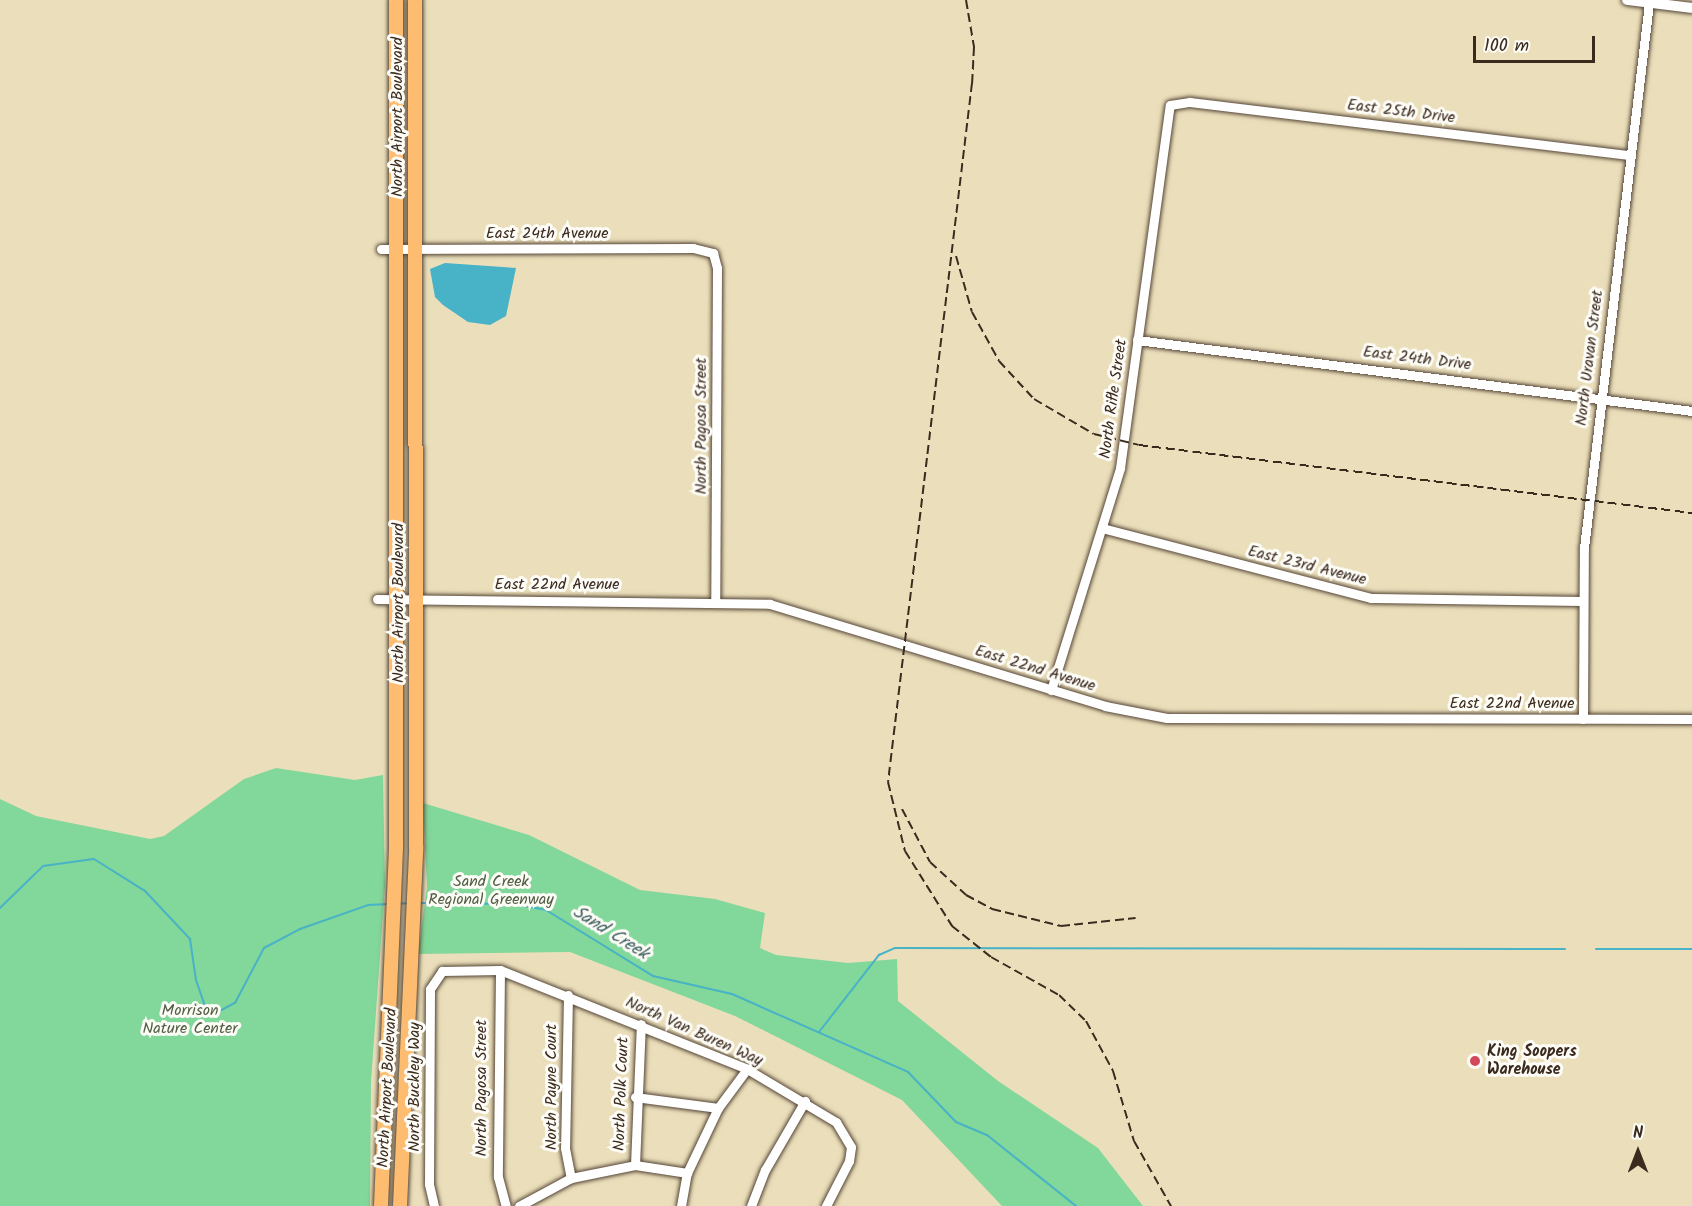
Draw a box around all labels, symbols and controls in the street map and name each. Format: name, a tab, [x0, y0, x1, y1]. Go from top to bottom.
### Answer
scale bar	[1476, 24, 1598, 62]
text: 100 m	[1484, 32, 1529, 61]
street label: North Airport Boulevard	[388, 37, 408, 197]
street label: East 25th Drive	[1346, 96, 1456, 128]
street label: East 24th Avenue	[486, 224, 608, 244]
street label: North Uravan Street	[1572, 289, 1608, 427]
street label: North Rifle Street	[1096, 338, 1132, 460]
street label: East 24th Drive	[1362, 343, 1472, 375]
street label: North Pagosa Street	[692, 358, 712, 494]
street label: North Airport Boulevard	[389, 523, 409, 683]
street label: East 23rd Avenue	[1246, 542, 1368, 590]
street label: East 22nd Avenue	[495, 575, 619, 595]
street label: East 22nd Avenue	[972, 642, 1098, 696]
street label: East 22nd Avenue	[1450, 694, 1574, 714]
park label: Sand Creek Regional Greenway	[428, 872, 554, 910]
water label: Sand Creek	[568, 902, 652, 966]
street label: North Van Buren Way	[622, 993, 766, 1071]
park label: Morrison Nature Center	[142, 1001, 238, 1039]
street label: North Airport Boulevard	[374, 1008, 402, 1168]
street label: North Pagosa Street	[472, 1020, 492, 1156]
street label: North Buckley Way	[405, 1022, 425, 1152]
street label: North Payne Court	[542, 1024, 562, 1150]
street label: North Polk Court	[610, 1037, 634, 1151]
place label: King Soopers Warehouse	[1487, 1042, 1577, 1080]
marker: King Soopers Warehouse	[1468, 1054, 1482, 1068]
text: N	[1633, 1121, 1643, 1146]
north arrow	[1608, 1122, 1668, 1182]

